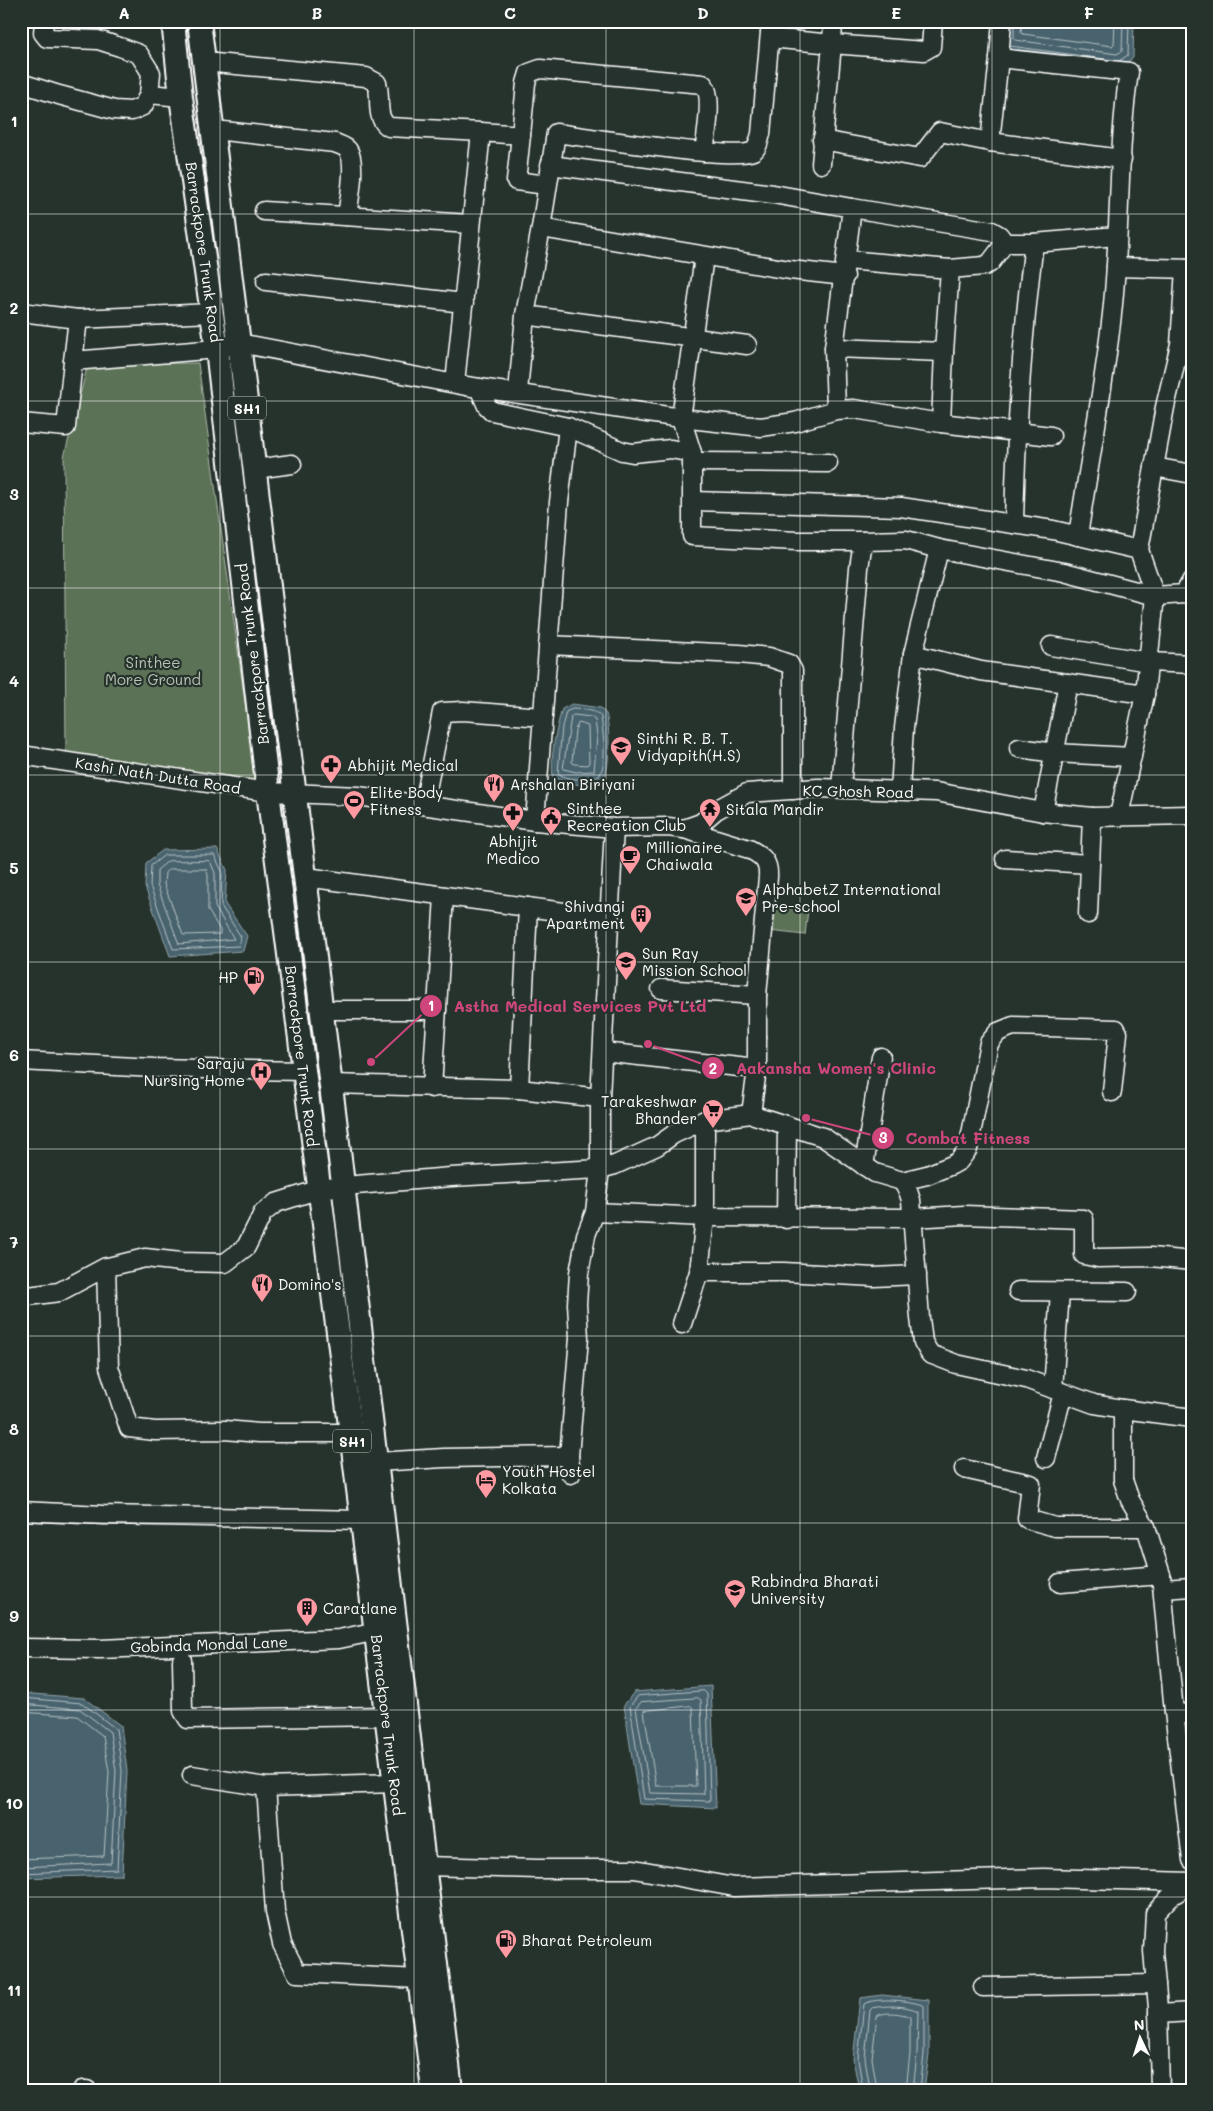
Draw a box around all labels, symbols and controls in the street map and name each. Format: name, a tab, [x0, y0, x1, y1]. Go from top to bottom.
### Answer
text: A	[118, 2, 130, 23]
text: B	[312, 2, 322, 23]
text: C	[504, 2, 516, 23]
text: D	[697, 2, 709, 23]
text: E	[891, 2, 901, 23]
text: F	[1084, 2, 1094, 23]
text: 1	[10, 110, 18, 131]
street label: Barrackpore Trunk Road	[181, 160, 227, 344]
text: 2	[10, 297, 19, 318]
road number: SH1	[228, 396, 266, 419]
text: 3	[9, 483, 19, 504]
street label: Barrackpore Trunk Road	[231, 562, 273, 746]
park label: Sinthee More Ground	[105, 652, 201, 689]
text: 4	[9, 670, 19, 691]
place label: Sinthi R. B. T. Vidyapith(H.S)	[637, 728, 741, 765]
school or university icon: Sinthi R. B. T. Vidyapith(H.S)	[609, 735, 633, 766]
street label: Kashi Nath Dutta Road	[74, 752, 242, 798]
pharmacy icon: Abhijit Medical	[319, 753, 343, 784]
place label: Abhijit Medical	[347, 755, 458, 775]
restaurant icon: Arshalan Biriyani	[482, 772, 506, 803]
place label: Arshalan Biriyani	[510, 774, 635, 794]
street label: KC Ghosh Road	[802, 780, 914, 802]
place label: Elite Body Fitness	[370, 782, 443, 819]
sports icon: Elite Body Fitness	[342, 789, 366, 820]
temple icon: Sitala Mandir	[698, 797, 722, 828]
place label: Sinthee Recreation Club	[567, 798, 686, 835]
place label: Sitala Mandir	[726, 799, 824, 819]
pharmacy icon: Abhijit Medico	[501, 801, 525, 832]
public building icon: Sinthee Recreation Club	[539, 805, 563, 836]
place label: Abhijit Medico	[486, 831, 540, 868]
place label: Millionaire Chaiwala	[646, 837, 723, 874]
cafe icon: Millionaire Chaiwala	[618, 844, 642, 875]
text: 5	[9, 857, 19, 878]
place label: AlphabetZ International Pre-school	[762, 879, 941, 916]
school or university icon: AlphabetZ International Pre-school	[734, 886, 758, 917]
place label: Shivangi Apartment	[546, 896, 625, 933]
building icon: Shivangi Apartment	[629, 903, 653, 934]
place label: Sun Ray Mission School	[642, 943, 747, 980]
school or university icon: Sun Ray Mission School	[614, 950, 638, 981]
street label: Barrackpore Trunk Road	[281, 964, 323, 1148]
fuel station icon: HP	[242, 965, 266, 996]
place label: HP	[218, 967, 238, 987]
callout: Astha Medical Services Pvt Ltd	[418, 991, 716, 1022]
text: 1	[428, 995, 434, 1015]
text: Astha Medical Services Pvt Ltd	[454, 995, 706, 1016]
text: 6	[9, 1044, 19, 1065]
place label: Saraju Nursing Home	[144, 1053, 245, 1090]
callout: Aakansha Women's Clinic	[701, 1053, 946, 1084]
text: Aakansha Women's Clinic	[736, 1057, 936, 1078]
text: 2	[709, 1058, 717, 1078]
hospital icon: Saraju Nursing Home	[249, 1060, 273, 1091]
place label: Tarakeshwar Bhander	[601, 1091, 697, 1128]
supermarket icon: Tarakeshwar Bhander	[701, 1098, 725, 1129]
callout: Combat Fitness	[871, 1123, 1040, 1154]
text: 3	[878, 1127, 888, 1147]
text: Combat Fitness	[906, 1127, 1030, 1148]
text: 7	[10, 1231, 19, 1252]
restaurant icon: Domino's	[250, 1272, 274, 1303]
place label: Domino's	[278, 1274, 342, 1294]
text: 8	[9, 1418, 19, 1439]
road number: SH1	[333, 1430, 371, 1452]
place label: Youth Hostel Kolkata	[502, 1461, 595, 1498]
hotel icon: Youth Hostel Kolkata	[474, 1468, 498, 1499]
place label: Rabindra Bharati University	[751, 1571, 879, 1608]
school or university icon: Rabindra Bharati University	[723, 1578, 747, 1609]
building icon: Caratlane	[295, 1596, 319, 1627]
place label: Caratlane	[323, 1598, 397, 1618]
text: 9	[9, 1605, 19, 1626]
street label: Gobinda Mondal Lane	[130, 1631, 288, 1657]
street label: Barrackpore Trunk Road	[367, 1633, 409, 1817]
text: 10	[5, 1792, 23, 1813]
fuel station icon: Bharat Petroleum	[494, 1928, 518, 1959]
place label: Bharat Petroleum	[522, 1930, 652, 1950]
text: 11	[7, 1979, 21, 2000]
north arrow	[1116, 2014, 1166, 2064]
text: N	[1133, 2015, 1145, 2034]

